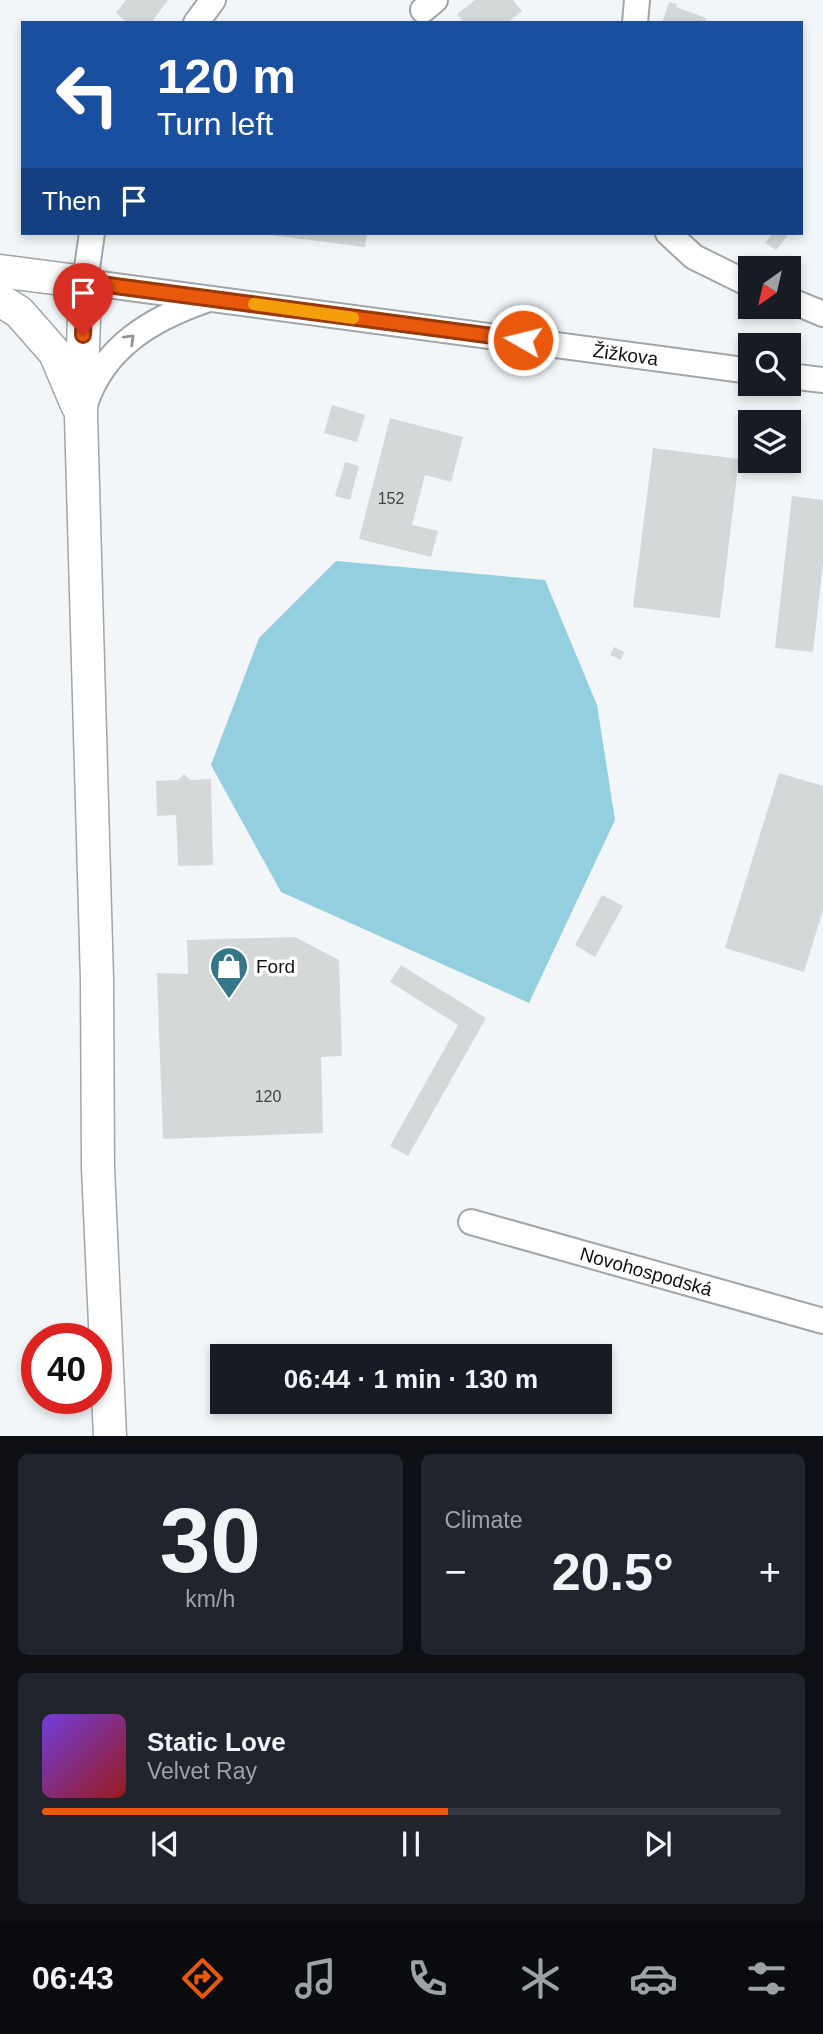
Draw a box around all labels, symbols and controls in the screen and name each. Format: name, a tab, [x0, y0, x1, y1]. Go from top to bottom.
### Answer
icon: left	[42, 49, 133, 140]
text: 120 m	[157, 49, 296, 103]
text: Turn left	[157, 106, 273, 142]
icon: arrive	[115, 182, 153, 220]
text: Then	[42, 186, 101, 216]
north arrow	[738, 256, 802, 318]
map controls	[738, 256, 801, 473]
pin	[53, 263, 113, 335]
icon: arrive	[64, 274, 102, 312]
position arrow	[486, 303, 560, 377]
button: search	[738, 333, 801, 396]
one-way arrow	[122, 335, 135, 348]
street label: Žižkova	[592, 340, 660, 369]
button: layers	[738, 410, 801, 473]
house number: 152	[378, 490, 404, 507]
shop icon: Ford	[208, 945, 250, 1000]
place label: Ford	[256, 956, 295, 977]
house number: 120	[255, 1088, 281, 1105]
street label: Novohospodská	[578, 1243, 715, 1300]
speed limit sign: 40	[21, 1323, 112, 1414]
text: 06:44 · 1 min · 130 m	[284, 1364, 538, 1394]
text: 30	[160, 1490, 261, 1591]
text: Climate	[445, 1507, 522, 1533]
text: 20.5°	[552, 1543, 674, 1601]
text: −	[445, 1551, 467, 1593]
text: +	[759, 1551, 781, 1593]
text: km/h	[185, 1586, 235, 1612]
text: Static Love	[147, 1727, 286, 1757]
text: Velvet Ray	[147, 1758, 257, 1784]
icon: previous	[146, 1825, 184, 1863]
icon: pause	[392, 1825, 430, 1863]
icon: next	[639, 1825, 677, 1863]
icon: directions	[178, 1954, 227, 2003]
icon: music	[291, 1954, 340, 2003]
icon: phone	[403, 1954, 452, 2003]
icon: climate	[516, 1954, 565, 2003]
icon: car	[629, 1954, 678, 2003]
icon: filters	[742, 1954, 791, 2003]
text: 06:43	[32, 1960, 114, 1996]

